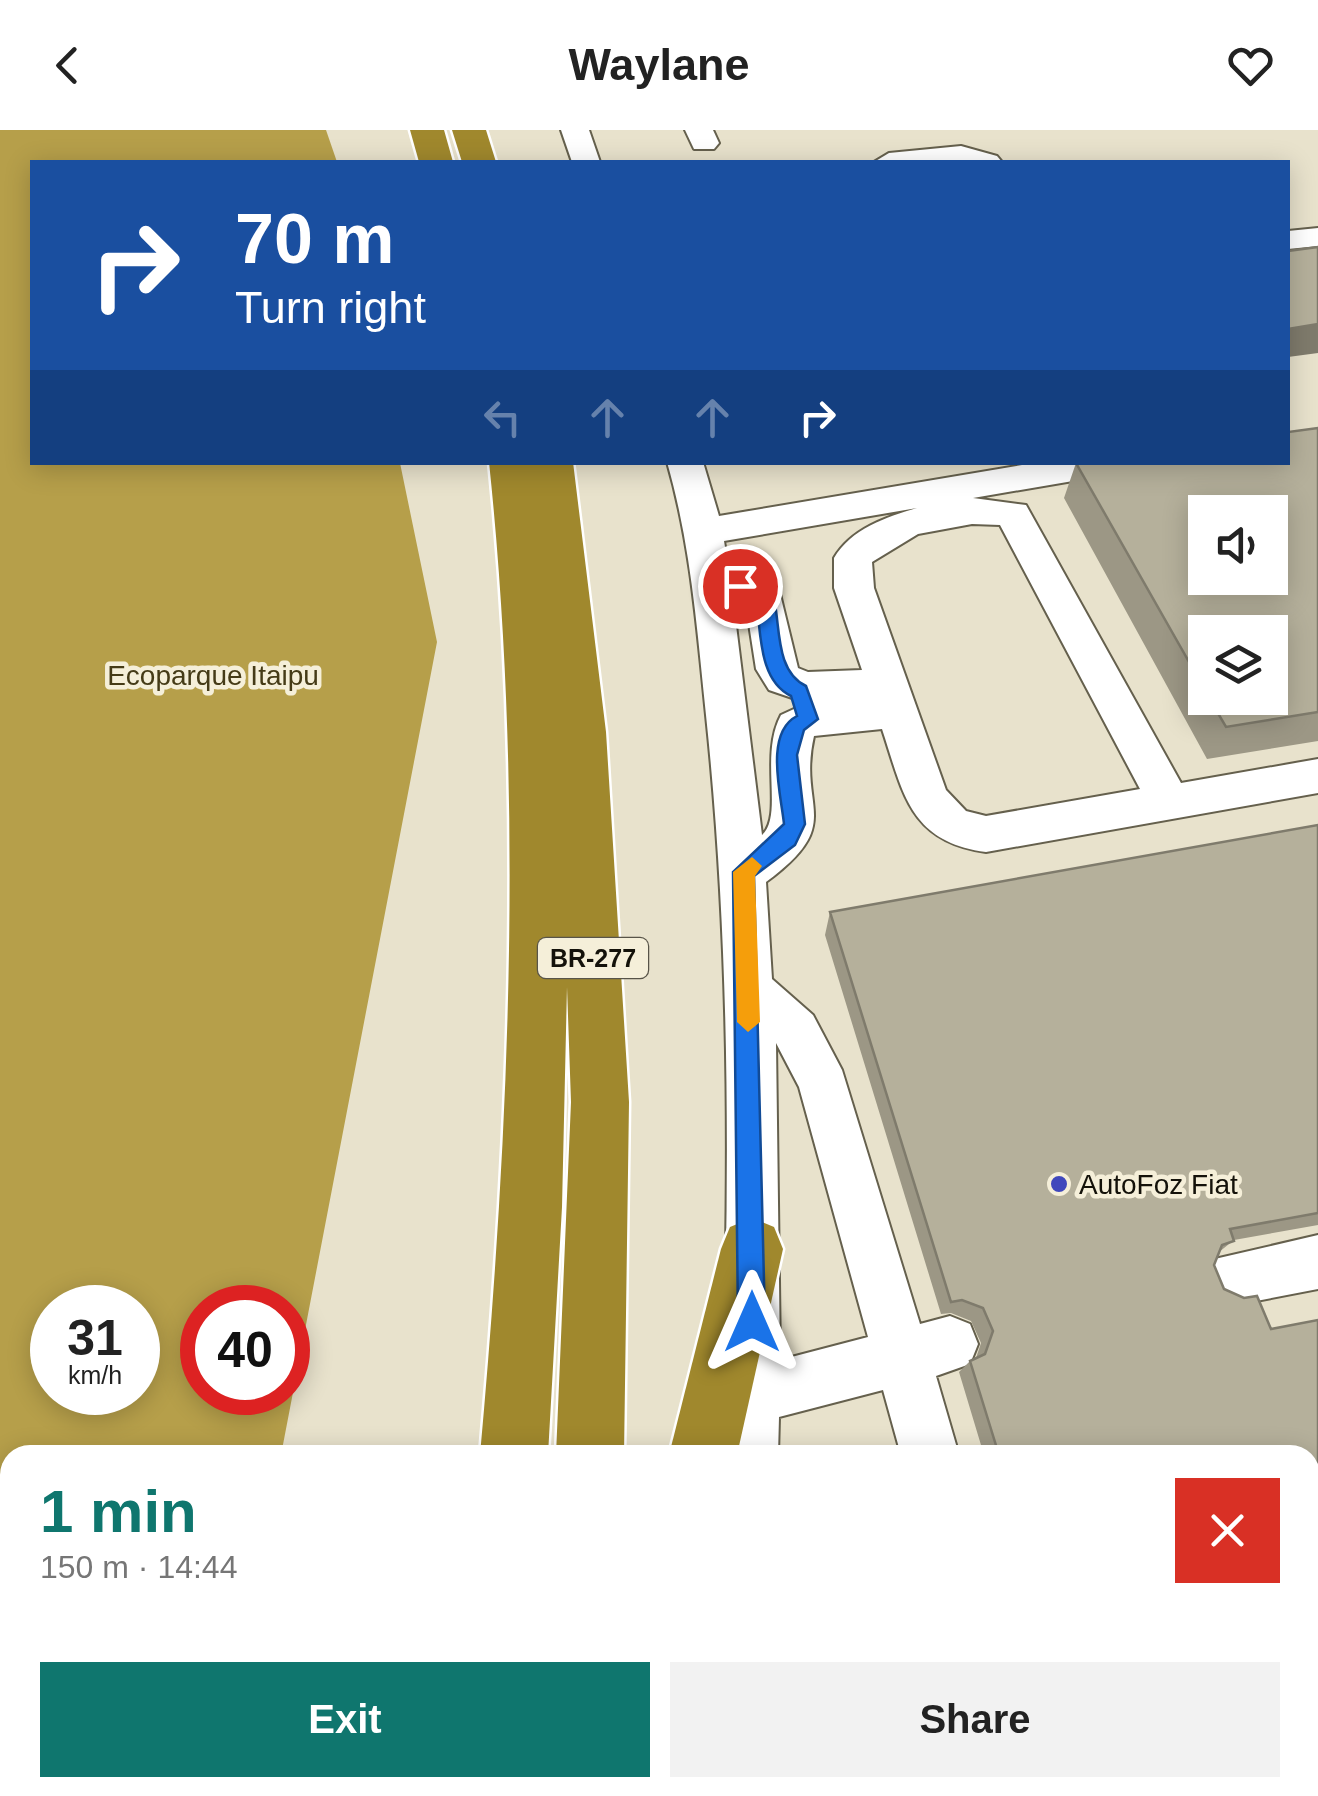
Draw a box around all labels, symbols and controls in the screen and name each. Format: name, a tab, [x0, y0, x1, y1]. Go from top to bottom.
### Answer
icon: back	[40, 38, 95, 93]
icon: heart	[1223, 38, 1278, 93]
text: Waylane	[569, 39, 749, 90]
icon: right	[70, 200, 200, 330]
text: 70 m	[235, 200, 395, 278]
text: Turn right	[235, 282, 426, 333]
icon: left	[475, 390, 530, 445]
icon: ahead	[580, 390, 635, 445]
icon: ahead	[685, 390, 740, 445]
icon: right	[790, 390, 845, 445]
map controls	[1188, 495, 1288, 715]
button: sound	[1188, 495, 1288, 595]
pin	[698, 544, 783, 629]
icon: arrive	[713, 559, 768, 614]
button: layers	[1188, 615, 1288, 715]
park label: Ecoparque Itaipu	[107, 660, 319, 691]
road number: BR-277	[538, 938, 648, 978]
place label: AutoFoz Fiat	[1079, 1169, 1238, 1200]
marker: AutoFoz Fiat	[1048, 1173, 1070, 1195]
position arrow	[700, 1270, 804, 1374]
speed limit sign: 40	[180, 1285, 310, 1415]
text: 31	[67, 1310, 123, 1366]
text: km/h	[68, 1361, 122, 1389]
text: 1 min	[40, 1478, 197, 1545]
button: close	[1175, 1478, 1280, 1583]
text: 150 m · 14:44	[40, 1549, 237, 1585]
button: Exit	[40, 1662, 650, 1777]
button: Share	[670, 1662, 1280, 1777]

